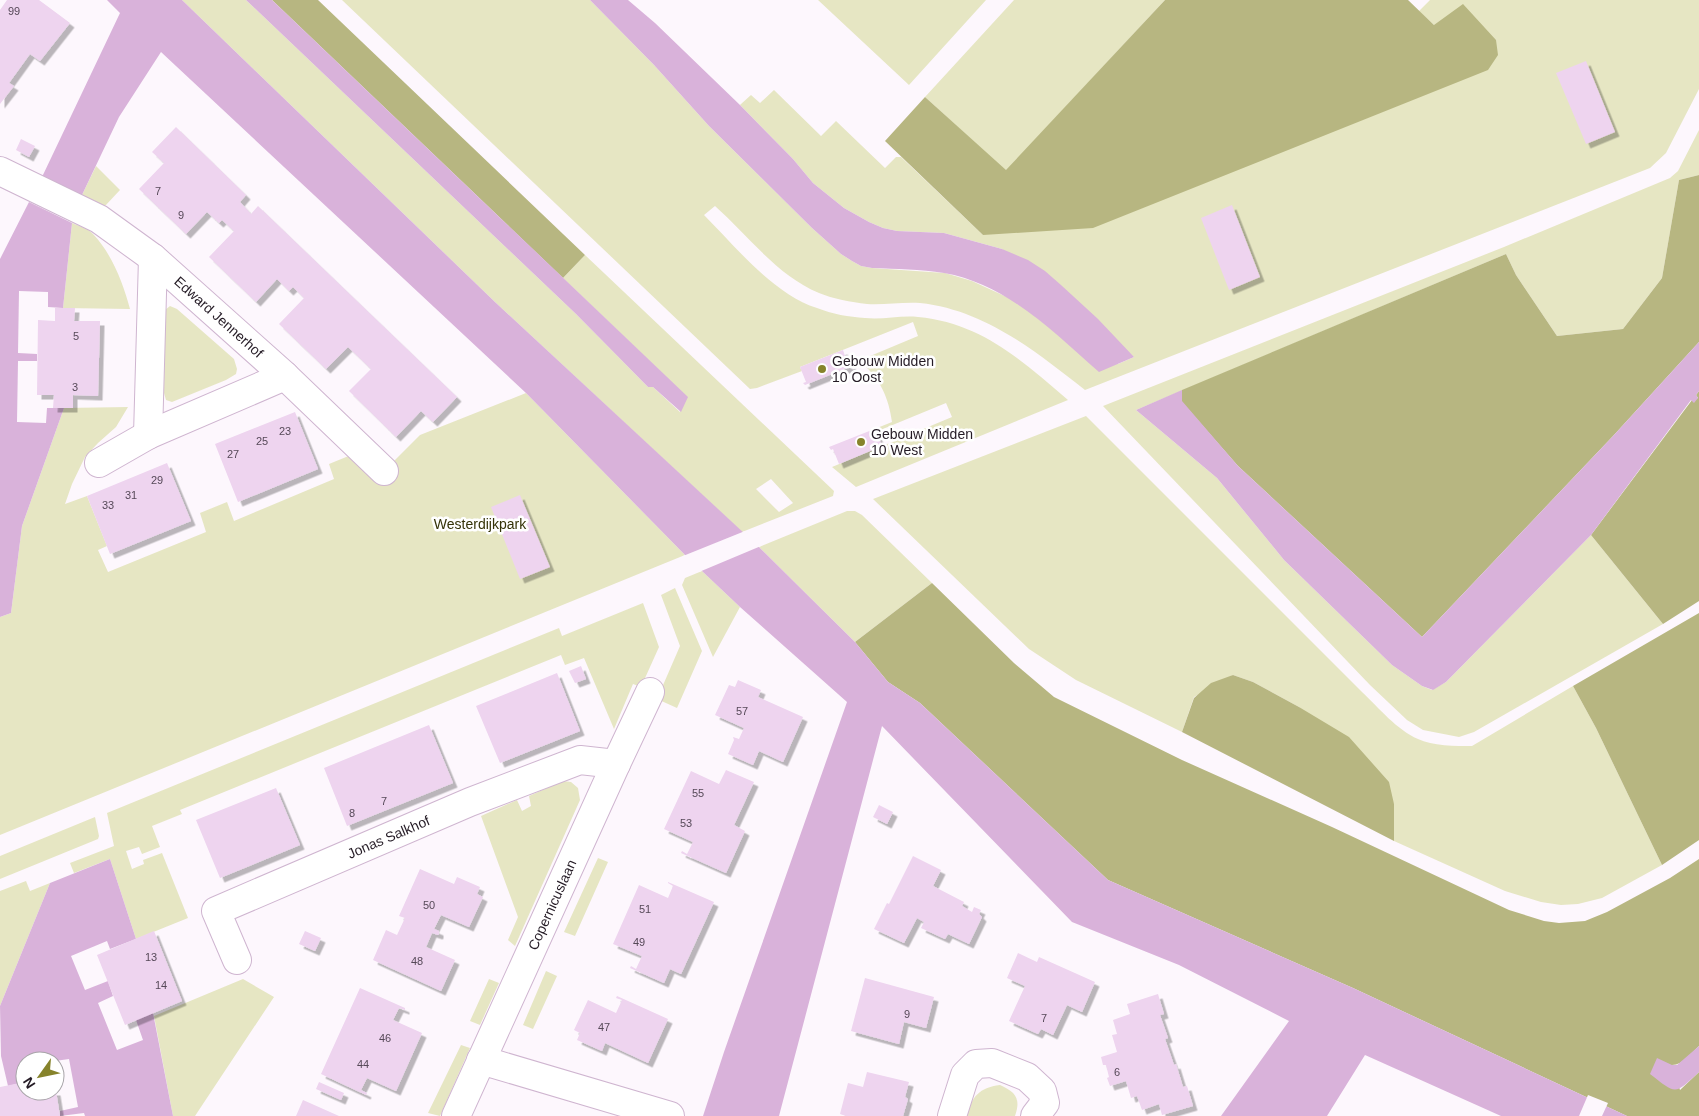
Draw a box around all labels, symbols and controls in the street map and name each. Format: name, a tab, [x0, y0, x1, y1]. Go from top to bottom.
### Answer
house number: 99	[8, 5, 20, 17]
house number: 7	[155, 185, 161, 197]
house number: 9	[178, 209, 184, 221]
street label: Edward Jennerhof	[171, 273, 267, 361]
house number: 5	[73, 330, 79, 342]
place label: Gebouw Midden 10 Oost	[832, 353, 934, 385]
marker: Gebouw Midden 10 Oost	[816, 363, 828, 375]
house number: 3	[72, 381, 78, 393]
house number: 23	[279, 425, 291, 437]
place label: Gebouw Midden 10 West	[871, 426, 973, 458]
house number: 25	[256, 435, 268, 447]
marker: Gebouw Midden 10 West	[855, 436, 867, 448]
house number: 27	[227, 448, 239, 460]
house number: 29	[151, 474, 163, 486]
house number: 31	[125, 489, 137, 501]
house number: 33	[102, 499, 114, 511]
park label: Westerdijkpark	[434, 516, 527, 532]
house number: 57	[736, 705, 748, 717]
house number: 55	[692, 787, 704, 799]
house number: 7	[381, 795, 387, 807]
house number: 8	[349, 807, 355, 819]
street label: Jonas Salkhof	[345, 812, 432, 862]
house number: 53	[680, 817, 692, 829]
street label: Copernicuslaan	[525, 857, 579, 952]
house number: 50	[423, 899, 435, 911]
house number: 51	[639, 903, 651, 915]
house number: 49	[633, 936, 645, 948]
house number: 13	[145, 951, 157, 963]
house number: 48	[411, 955, 423, 967]
house number: 14	[155, 979, 167, 991]
house number: 9	[904, 1008, 910, 1020]
house number: 7	[1041, 1012, 1047, 1024]
house number: 47	[598, 1021, 610, 1033]
house number: 46	[379, 1032, 391, 1044]
north arrow	[15, 1051, 65, 1101]
house number: 44	[357, 1058, 369, 1070]
house number: 6	[1114, 1066, 1120, 1078]
text: N	[20, 1074, 39, 1092]

